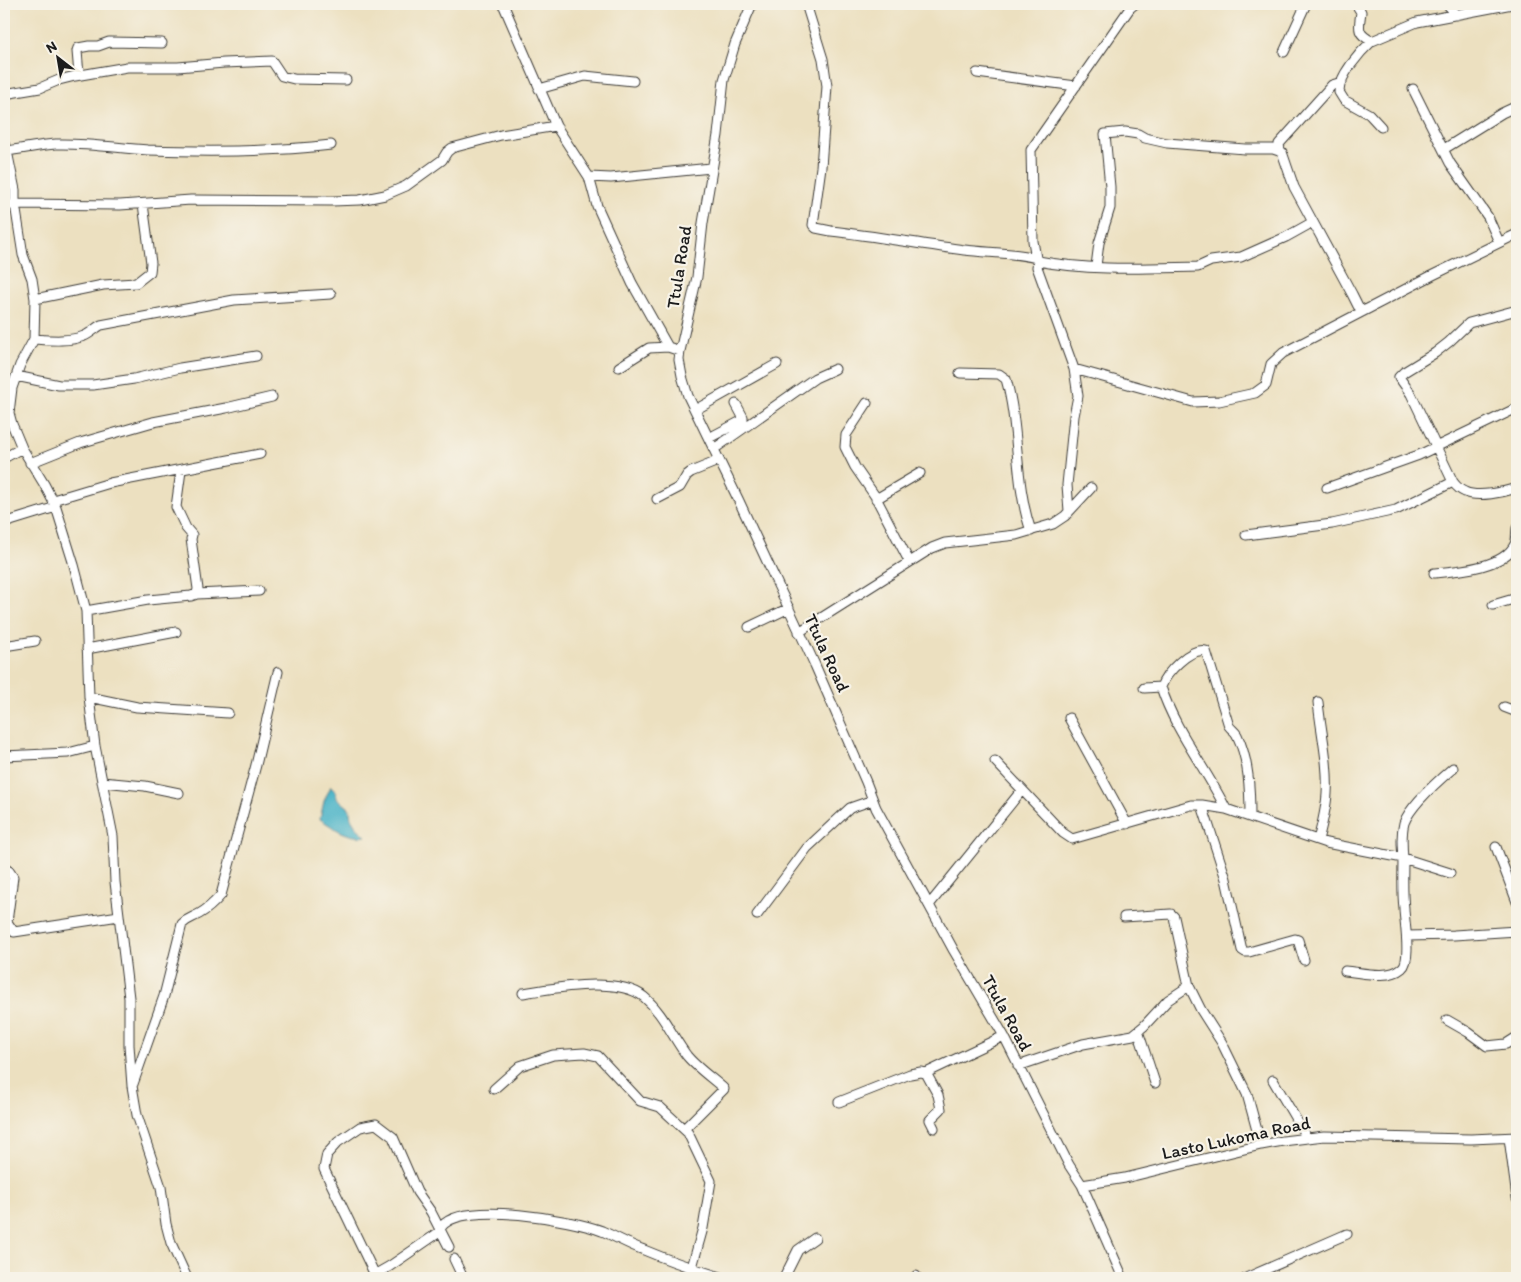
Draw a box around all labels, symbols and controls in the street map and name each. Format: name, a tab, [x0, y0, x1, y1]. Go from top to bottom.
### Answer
north arrow	[32, 32, 82, 82]
text: N	[43, 38, 60, 57]
street label: Ttula Road	[662, 224, 696, 310]
street label: Ttula Road	[799, 610, 855, 696]
street label: Ttula Road	[977, 971, 1037, 1055]
street label: Lasto Lukoma Road	[1160, 1111, 1313, 1164]

